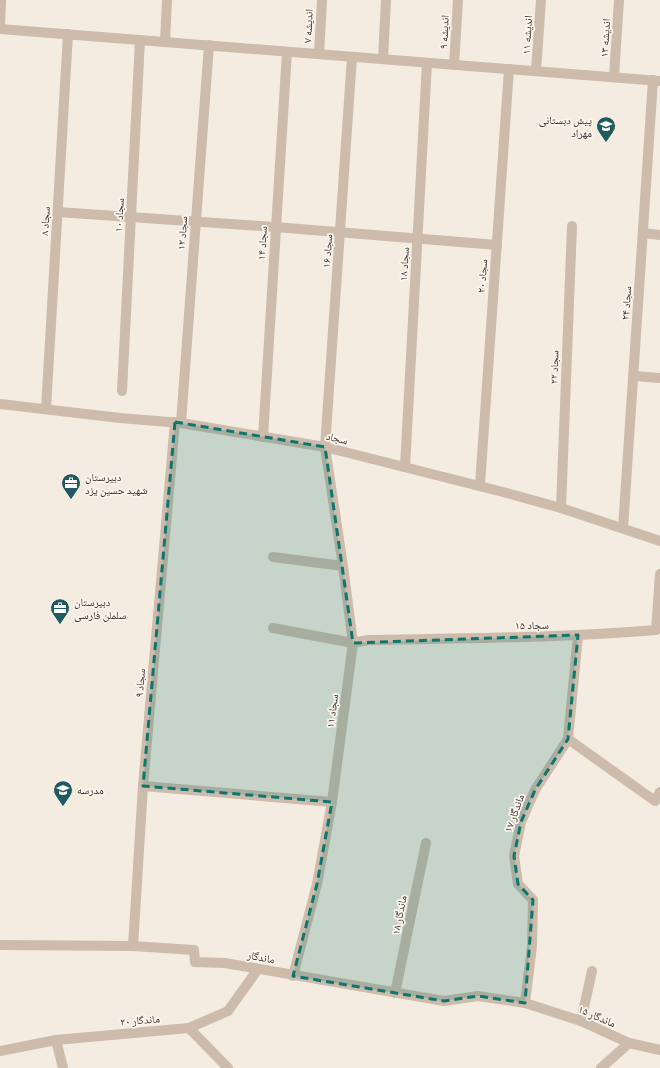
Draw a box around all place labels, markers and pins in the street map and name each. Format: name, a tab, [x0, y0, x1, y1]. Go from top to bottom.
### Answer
place label: پیش دبستانی مهراد	[539, 113, 592, 139]
school or university icon: پیش دبستانی مهراد	[595, 115, 617, 143]
place label: دبیرستان شهید حسین یزد	[85, 470, 147, 497]
office icon: دبیرستان شهید حسین یزد	[60, 472, 82, 500]
place label: دبیرستان سلملن فارسی	[74, 595, 126, 622]
office icon: دبیرستان سلملن فارسی	[49, 597, 71, 625]
school or university icon: مدرسه	[52, 779, 74, 807]
place label: مدرسه	[77, 783, 104, 796]

